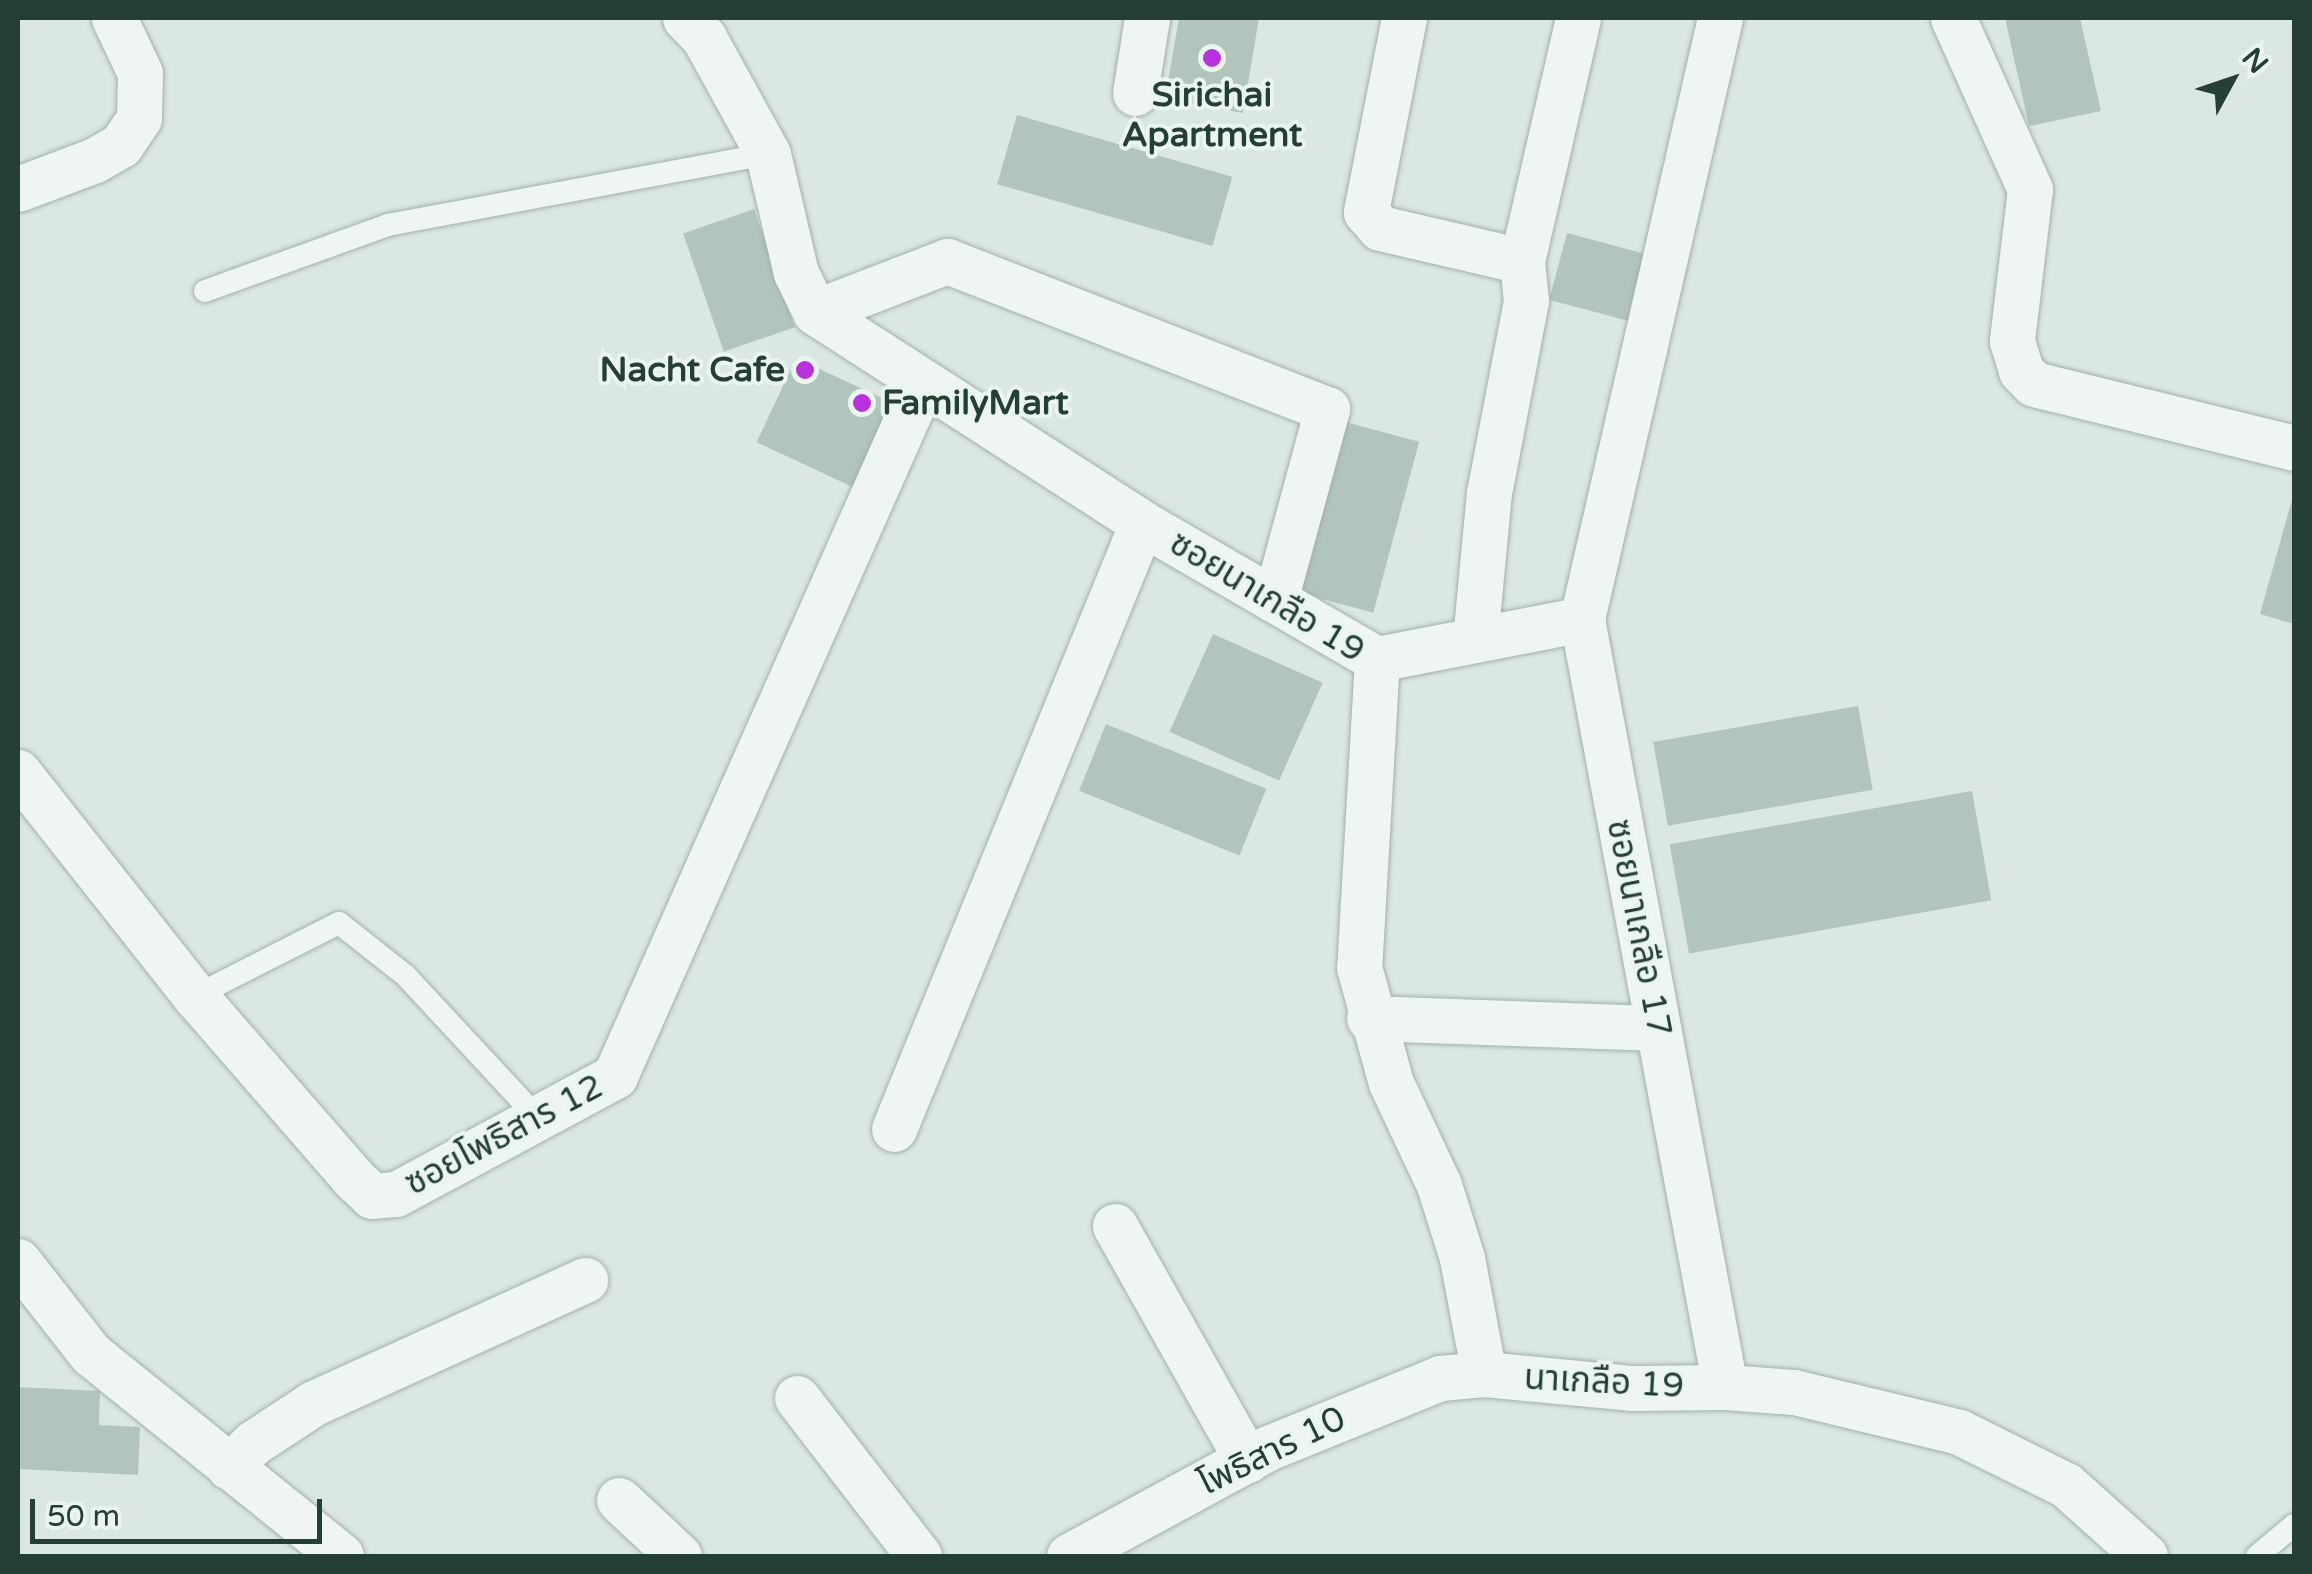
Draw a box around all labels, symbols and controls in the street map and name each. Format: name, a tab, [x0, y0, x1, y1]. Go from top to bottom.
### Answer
north arrow	[2182, 30, 2282, 130]
text: N	[2235, 41, 2275, 80]
marker: Sirichai Apartment	[1201, 47, 1223, 69]
place label: Sirichai Apartment	[1122, 74, 1302, 156]
place label: Nacht Cafe	[600, 349, 785, 391]
marker: Nacht Cafe	[794, 359, 816, 381]
place label: FamilyMart	[882, 382, 1069, 424]
marker: FamilyMart	[851, 392, 873, 414]
street label: ซอยนาเกลือ 19	[1162, 522, 1372, 672]
street label: ซอยนาเกลือ 17	[1597, 816, 1681, 1040]
street label: ซอยโพธิสาร 12	[398, 1065, 610, 1205]
street label: นาเกลือ 19	[1523, 1357, 1685, 1407]
street label: โพธิสาร 10	[1192, 1398, 1352, 1504]
scale bar	[35, 1479, 328, 1541]
text: 50 m	[47, 1498, 120, 1535]

